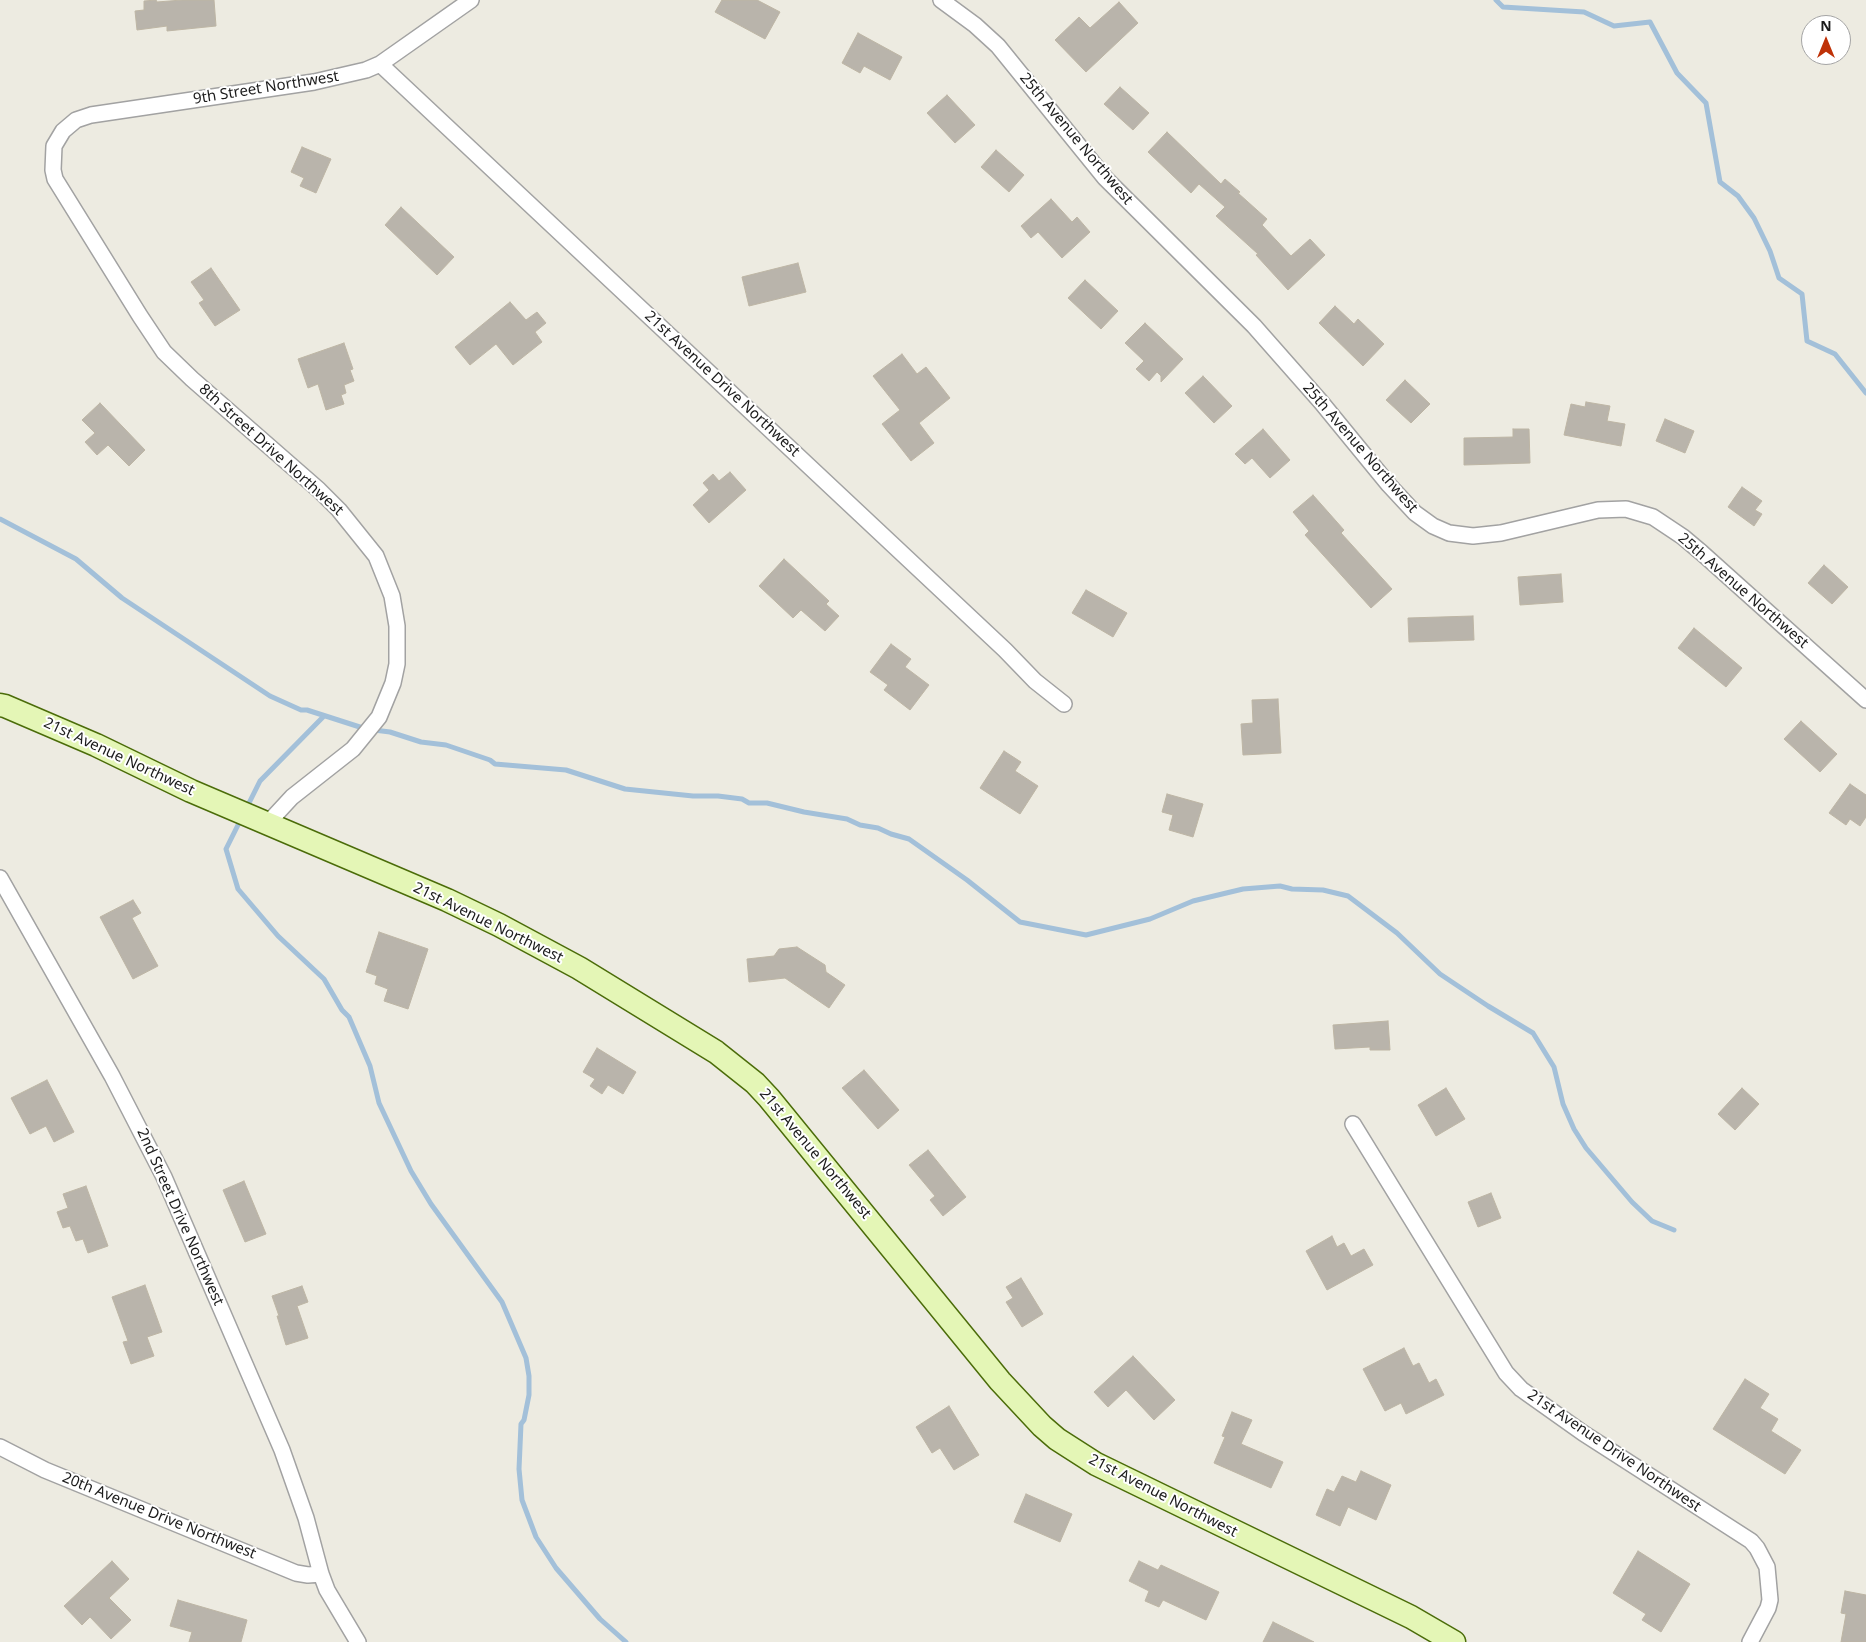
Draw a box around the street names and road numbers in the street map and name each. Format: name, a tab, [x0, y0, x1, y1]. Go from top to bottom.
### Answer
street label: 9th Street Northwest	[192, 68, 340, 108]
street label: 25th Avenue Northwest	[1016, 69, 1136, 209]
street label: 21st Avenue Drive Northwest	[641, 307, 803, 461]
street label: 25th Avenue Northwest	[1299, 379, 1421, 517]
street label: 8th Street Drive Northwest	[195, 380, 347, 520]
street label: 25th Avenue Northwest	[1674, 530, 1812, 652]
street label: 21st Avenue Northwest	[41, 714, 197, 800]
street label: 21st Avenue Northwest	[410, 879, 566, 967]
street label: 21st Avenue Northwest	[755, 1085, 875, 1223]
street label: 2nd Street Drive Northwest	[133, 1126, 227, 1308]
street label: 21st Avenue Drive Northwest	[1524, 1386, 1704, 1516]
street label: 21st Avenue Northwest	[1086, 1451, 1240, 1541]
street label: 20th Avenue Drive Northwest	[59, 1469, 259, 1563]

